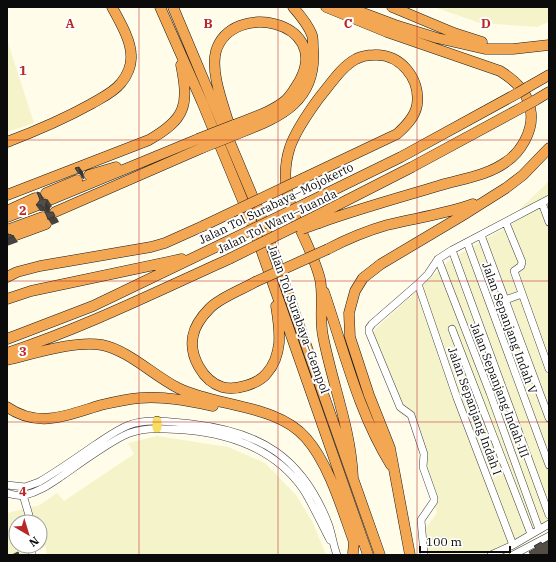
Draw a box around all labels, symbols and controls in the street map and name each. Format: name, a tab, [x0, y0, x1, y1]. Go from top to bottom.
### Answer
text: A	[65, 15, 75, 32]
text: B	[203, 15, 213, 32]
text: C	[344, 15, 353, 32]
text: D	[481, 15, 491, 32]
text: 1	[19, 62, 27, 79]
street label: Jalan Tol Surabaya–Mojokerto	[196, 159, 356, 247]
street label: Jalan Tol Waru–Juanda	[215, 185, 340, 256]
text: 2	[19, 202, 27, 219]
street label: Jalan Tol Surabaya–Gempol	[265, 242, 333, 396]
street label: Jalan Sepanjang Indah V	[479, 260, 541, 396]
street label: Jalan Sepanjang Indah III	[468, 321, 532, 459]
text: 3	[19, 343, 27, 360]
street label: Jalan Sepanjang Indah I	[445, 345, 505, 477]
text: 4	[19, 483, 27, 500]
north arrow	[8, 514, 48, 554]
scale bar	[420, 528, 510, 554]
text: N	[26, 534, 42, 550]
text: 100 m	[426, 534, 462, 549]

